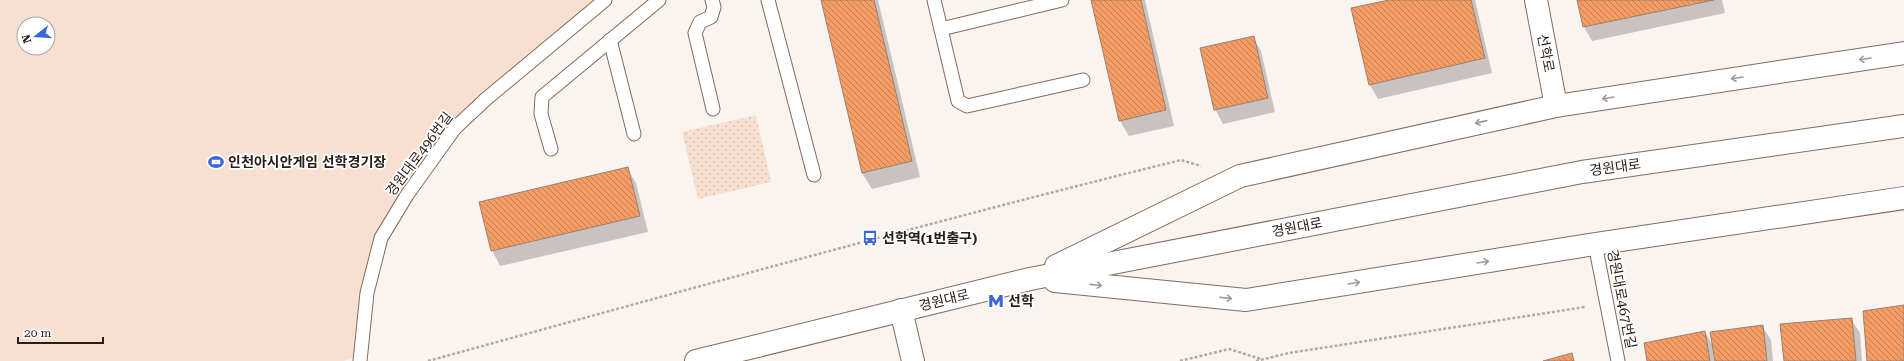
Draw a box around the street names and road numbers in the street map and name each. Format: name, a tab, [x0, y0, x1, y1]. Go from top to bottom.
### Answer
street label: 선학로	[1534, 33, 1558, 74]
street label: 경원대로496번길	[382, 109, 456, 199]
street label: 경원대로	[1588, 155, 1642, 179]
street label: 경원대로	[1270, 214, 1324, 240]
street label: 경원대로467번길	[1605, 248, 1639, 350]
street label: 경원대로	[917, 286, 971, 314]

